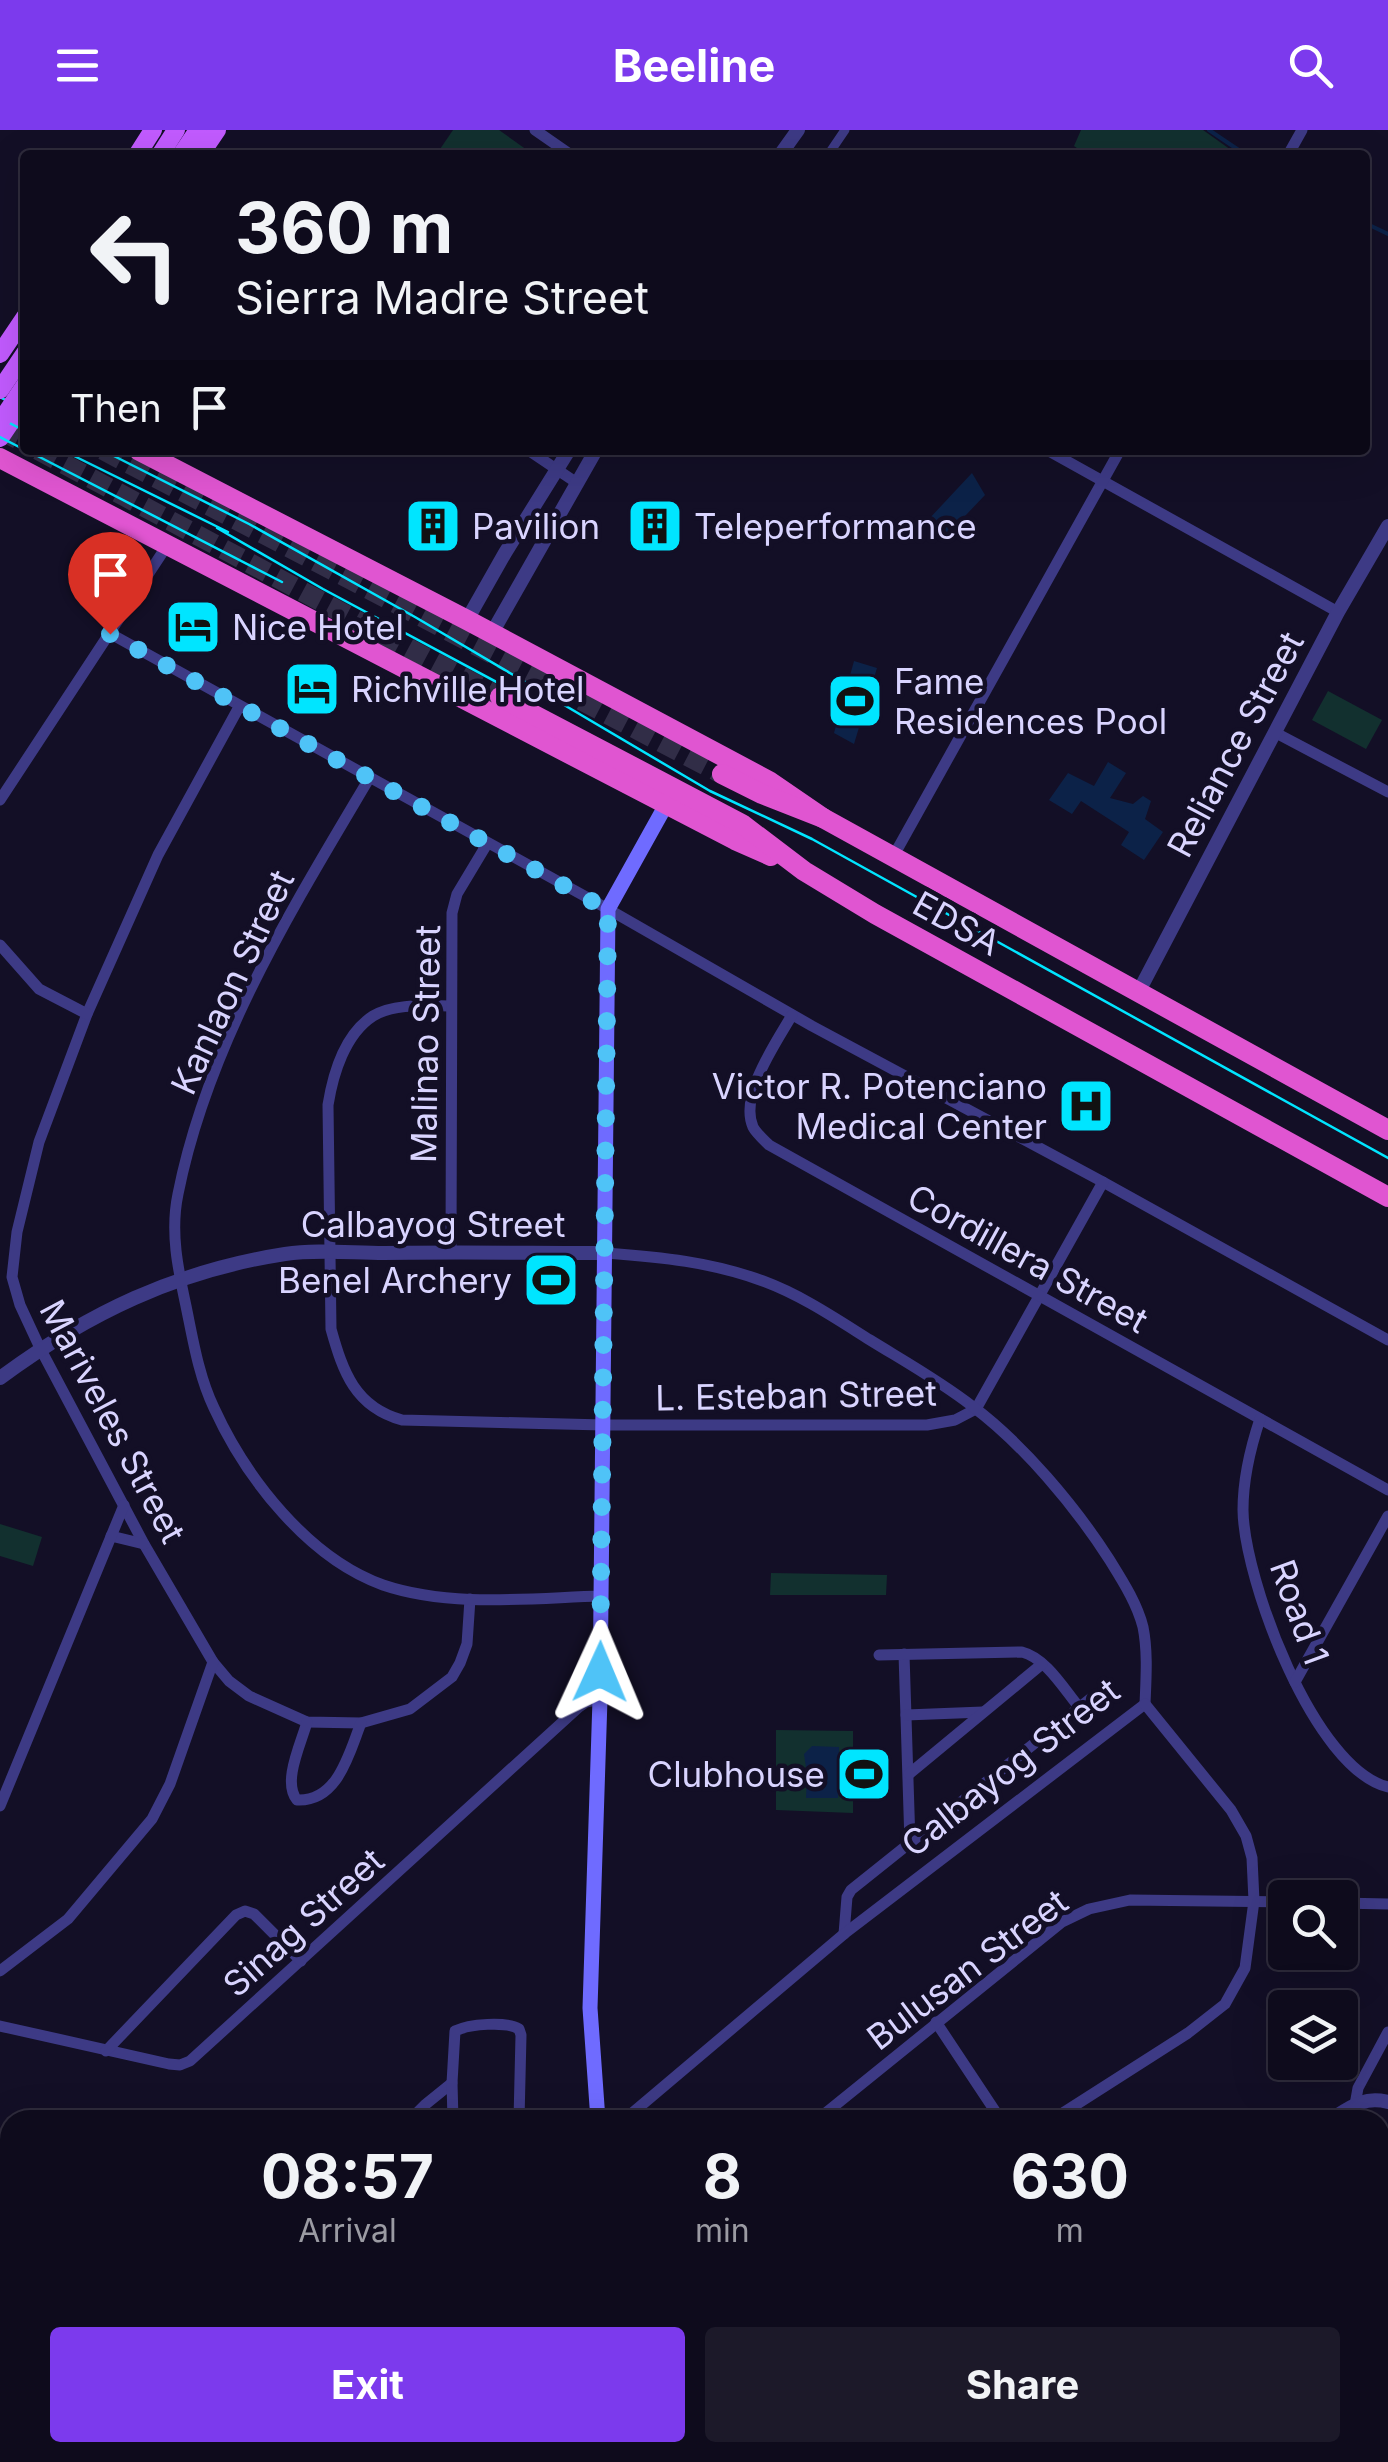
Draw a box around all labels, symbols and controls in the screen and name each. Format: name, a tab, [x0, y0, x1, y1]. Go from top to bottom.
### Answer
icon: menu	[50, 38, 105, 93]
text: Beeline	[613, 38, 775, 93]
icon: search	[1283, 38, 1338, 93]
text: 360 m	[235, 185, 453, 270]
icon: left	[70, 190, 200, 320]
text: Sierra Madre Street	[235, 270, 649, 325]
icon: arrive	[182, 380, 237, 435]
text: Then	[70, 385, 162, 431]
building icon: Pavilion	[403, 496, 463, 556]
building icon: Teleperformance	[625, 496, 685, 556]
place label: Pavilion	[472, 505, 600, 547]
place label: Teleperformance	[694, 505, 977, 547]
pin	[68, 532, 153, 635]
icon: arrive	[83, 547, 138, 602]
hotel icon: Nice Hotel	[163, 597, 223, 657]
place label: Nice Hotel	[232, 606, 404, 648]
street label: Reliance Street	[1158, 624, 1312, 864]
hotel icon: Richville Hotel	[282, 659, 342, 719]
place label: Fame Residences Pool	[894, 660, 1167, 742]
place label: Richville Hotel	[351, 668, 585, 710]
sports icon: Fame Residences Pool	[825, 671, 885, 731]
street label: Kanlaon Street	[162, 863, 302, 1101]
street label: EDSA	[906, 882, 1008, 964]
street label: Malinao Street	[402, 925, 448, 1163]
place label: Victor R. Potenciano Medical Center	[712, 1065, 1047, 1147]
hospital icon: Victor R. Potenciano Medical Center	[1056, 1076, 1116, 1136]
street label: Cordillera Street	[901, 1175, 1155, 1341]
street label: Calbayog Street	[301, 1203, 565, 1245]
sports icon: Benel Archery	[521, 1250, 581, 1310]
place label: Benel Archery	[278, 1259, 512, 1301]
street label: Mariveles Street	[31, 1292, 195, 1550]
street label: L. Esteban Street	[655, 1372, 937, 1418]
street label: Road 1	[1262, 1554, 1338, 1670]
position arrow	[548, 1620, 652, 1724]
street label: Calbayog Street	[893, 1669, 1127, 1865]
sports icon: Clubhouse	[834, 1744, 894, 1804]
place label: Clubhouse	[648, 1753, 825, 1795]
street label: Sinag Street	[214, 1839, 392, 2005]
street label: Bulusan Street	[858, 1880, 1076, 2058]
map controls	[1268, 1880, 1358, 2080]
button: search	[1268, 1880, 1358, 1970]
button: layers	[1268, 1990, 1358, 2080]
text: 08:57	[261, 2140, 434, 2212]
text: 8	[703, 2140, 742, 2212]
text: 630	[1011, 2140, 1129, 2212]
text: Arrival	[298, 2211, 397, 2250]
text: min	[695, 2211, 750, 2250]
text: m	[1056, 2211, 1084, 2250]
button: Exit	[50, 2327, 685, 2442]
button: Share	[705, 2327, 1340, 2442]

